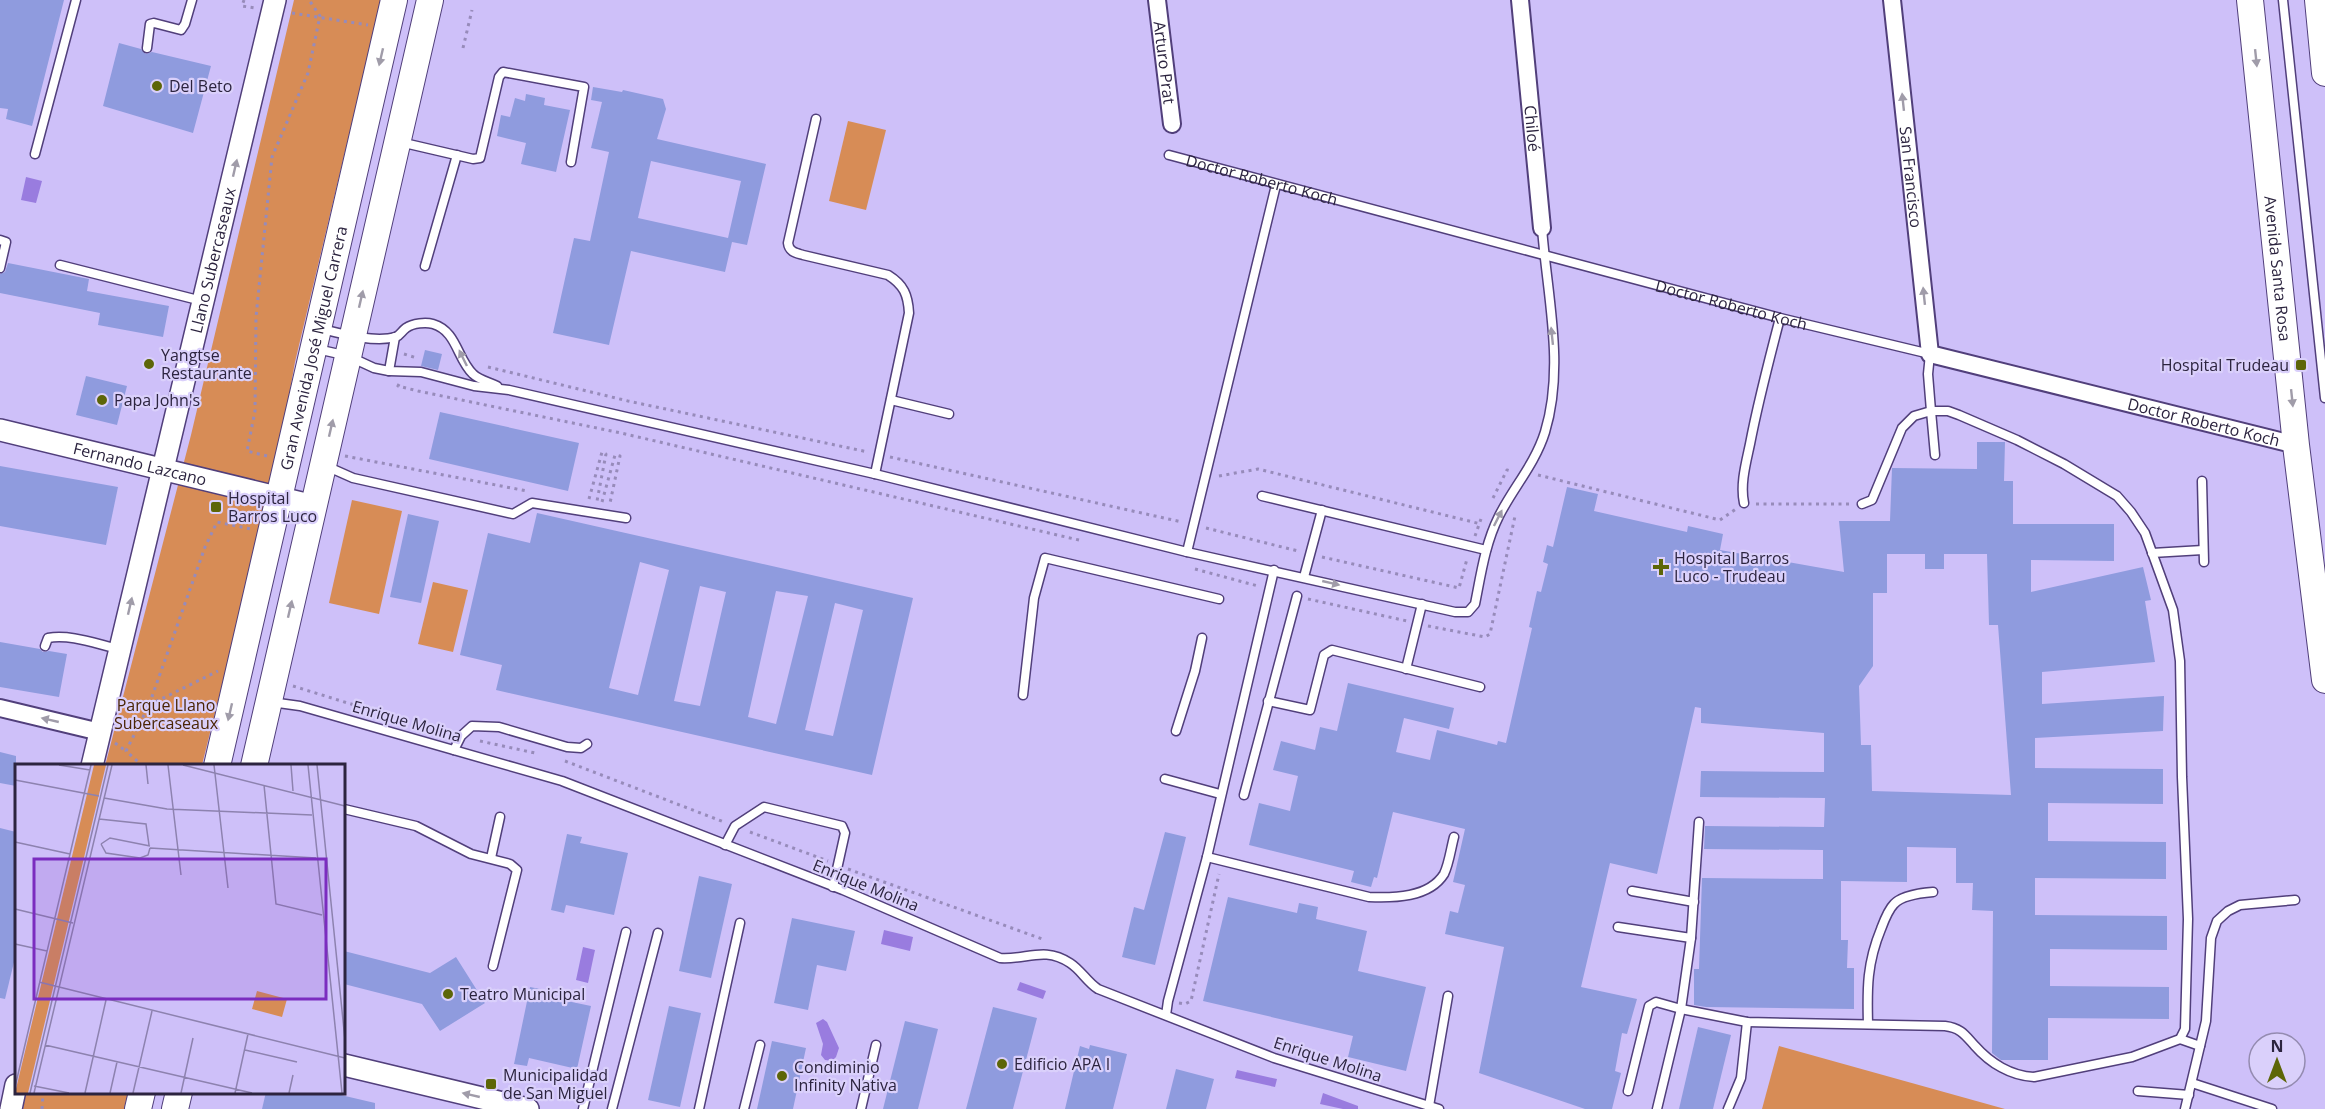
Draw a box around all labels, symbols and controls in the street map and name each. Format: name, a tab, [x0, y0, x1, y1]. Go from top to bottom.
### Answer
street label: Arturo Prat	[1149, 20, 1181, 105]
one-way arrow	[376, 48, 385, 67]
one-way arrow	[2251, 49, 2261, 68]
place label: Del Beto	[169, 75, 232, 97]
marker: Del Beto	[150, 79, 164, 93]
one-way arrow	[1898, 93, 1908, 112]
street label: Chiloé	[1519, 104, 1546, 153]
street label: San Francisco	[1895, 125, 1927, 229]
street label: Doctor Roberto Koch	[1183, 149, 1340, 210]
one-way arrow	[230, 158, 240, 177]
street label: Llano Subercaseaux	[185, 185, 241, 335]
street label: Avenida Santa Rosa	[2259, 195, 2296, 342]
street label: Gran Avenida José Miguel Carrera	[275, 224, 352, 472]
street label: Doctor Roberto Koch	[1653, 274, 1810, 335]
one-way arrow	[1919, 287, 1929, 306]
one-way arrow	[356, 290, 366, 308]
one-way arrow	[1547, 327, 1557, 346]
place label: Yangtse Restaurante	[161, 344, 252, 384]
one-way arrow	[458, 350, 468, 367]
place label: Hospital Trudeau	[2161, 354, 2289, 376]
marker: Yangtse Restaurante	[142, 357, 156, 371]
marker: Hospital Trudeau	[2294, 358, 2308, 372]
place label: Papa John's	[114, 389, 200, 411]
one-way arrow	[2287, 389, 2297, 408]
marker: Papa John's	[95, 393, 109, 407]
street label: Doctor Roberto Koch	[2125, 393, 2282, 452]
one-way arrow	[327, 419, 337, 437]
street label: Fernando Lazcano	[71, 437, 209, 491]
place label: Hospital Barros Luco	[228, 487, 317, 527]
marker: Hospital Barros Luco	[209, 500, 223, 514]
one-way arrow	[1494, 509, 1503, 526]
place label: Hospital Barros Luco - Trudeau	[1674, 547, 1789, 587]
marker: Hospital Barros Luco - Trudeau	[1652, 558, 1670, 576]
one-way arrow	[1322, 579, 1341, 588]
one-way arrow	[125, 597, 135, 616]
one-way arrow	[286, 600, 296, 618]
park label: Parque Llano Subercaseaux	[114, 694, 219, 734]
street label: Enrique Molina	[350, 695, 464, 747]
one-way arrow	[224, 703, 234, 721]
one-way arrow	[41, 714, 59, 724]
inset map	[15, 764, 345, 1094]
street label: Enrique Molina	[810, 854, 922, 916]
place label: Teatro Municipal	[460, 983, 585, 1005]
marker: Teatro Municipal	[441, 987, 455, 1001]
street label: Enrique Molina	[1271, 1031, 1385, 1087]
north arrow	[2247, 1031, 2307, 1091]
text: N	[2270, 1035, 2284, 1057]
place label: Edificio APA I	[1014, 1053, 1110, 1075]
place label: Condiminio Infinity Nativa	[794, 1056, 897, 1096]
marker: Edificio APA I	[995, 1057, 1009, 1071]
place label: Municipalidad de San Miguel	[503, 1064, 608, 1104]
marker: Condiminio Infinity Nativa	[775, 1069, 789, 1083]
marker: Municipalidad de San Miguel	[484, 1077, 498, 1091]
one-way arrow	[462, 1090, 480, 1100]

